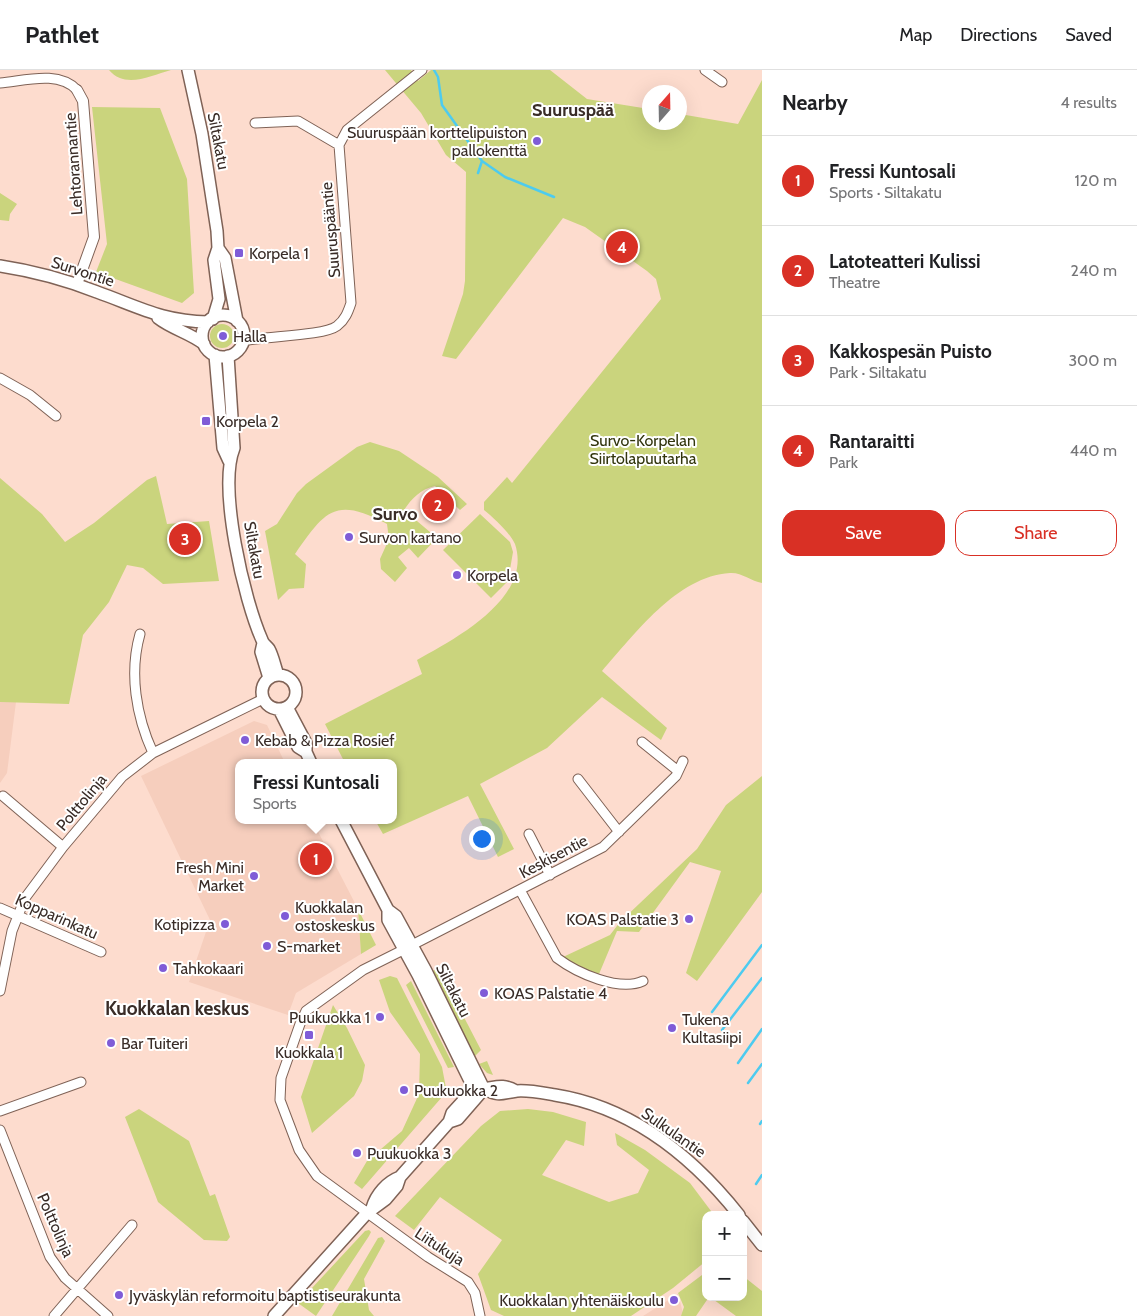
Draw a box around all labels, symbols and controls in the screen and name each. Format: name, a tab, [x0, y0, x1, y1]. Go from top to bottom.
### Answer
text: Pathlet	[25, 20, 99, 49]
text: Map	[899, 24, 932, 46]
text: Directions	[960, 24, 1037, 46]
text: Saved	[1065, 24, 1112, 46]
north arrow	[642, 85, 687, 130]
text: Nearby	[782, 90, 848, 115]
text: 4 results	[1060, 93, 1117, 112]
district label: Suuruspää	[532, 99, 614, 121]
street label: Siltakatu	[204, 111, 233, 171]
street label: Lehtorannantie	[60, 112, 87, 216]
place label: Suuruspään korttelipuiston pallokenttä	[347, 123, 527, 160]
marker: Suuruspään korttelipuiston pallokenttä	[531, 135, 543, 147]
text: Fressi Kuntosali	[829, 160, 956, 183]
text: 1	[795, 171, 801, 190]
text: 120 m	[1075, 171, 1117, 190]
street label: Suuruspääntie	[317, 181, 344, 279]
text: Sports · Siltakatu	[829, 183, 942, 202]
pin: 4	[606, 228, 638, 266]
place label: Korpela 1	[249, 244, 309, 263]
marker: Korpela 1	[233, 247, 245, 259]
text: Latoteatteri Kulissi	[829, 250, 981, 273]
street label: Survontie	[49, 252, 117, 291]
text: 2	[794, 261, 802, 280]
text: 240 m	[1071, 261, 1117, 280]
text: Theatre	[829, 273, 880, 292]
place label: Halla	[233, 327, 267, 346]
marker: Halla	[217, 330, 229, 342]
text: Kakkospesän Puisto	[829, 340, 992, 363]
text: 3	[794, 351, 802, 370]
text: 300 m	[1068, 351, 1117, 370]
text: Park · Siltakatu	[829, 363, 927, 382]
place label: Korpela 2	[216, 412, 279, 431]
marker: Korpela 2	[200, 415, 212, 427]
text: Rantaraitti	[829, 430, 914, 453]
park label: Survo-Korpelan Siirtolapuutarha	[590, 431, 697, 468]
text: 4	[793, 441, 803, 460]
text: 440 m	[1070, 441, 1117, 460]
text: Park	[829, 453, 858, 472]
pin: 2	[422, 486, 454, 524]
district label: Survo	[372, 503, 418, 525]
button: Save	[782, 510, 945, 556]
button: Share	[955, 510, 1117, 556]
pin: 3	[169, 520, 201, 558]
street label: Siltakatu	[240, 520, 269, 580]
place label: Survon kartano	[359, 528, 462, 547]
marker: Survon kartano	[343, 531, 355, 543]
place label: Korpela	[467, 566, 518, 585]
marker: Korpela	[451, 569, 463, 581]
place label: Kebab & Pizza Rosief	[255, 731, 395, 750]
marker: Kebab & Pizza Rosief	[239, 734, 251, 746]
popup	[235, 759, 397, 824]
street label: Polttolinja	[52, 770, 111, 835]
text: Fressi Kuntosali	[253, 771, 379, 794]
text: Sports	[253, 794, 297, 813]
your location	[469, 826, 495, 852]
street label: Keskisentie	[516, 831, 591, 882]
pin: 1	[300, 840, 332, 878]
place label: Fresh Mini Market	[176, 858, 245, 895]
marker: Fresh Mini Market	[248, 870, 260, 882]
street label: Kopparinkatu	[12, 890, 101, 943]
place label: Kuokkalan ostoskeskus	[295, 898, 375, 935]
marker: Kuokkalan ostoskeskus	[279, 910, 291, 922]
place label: KOAS Palstatie 3	[566, 910, 679, 929]
marker: KOAS Palstatie 3	[683, 913, 695, 925]
place label: Kotipizza	[154, 915, 215, 934]
marker: Kotipizza	[219, 918, 231, 930]
place label: S-market	[277, 937, 341, 956]
marker: S-market	[261, 940, 273, 952]
place label: Tahkokaari	[173, 959, 243, 978]
street label: Siltakatu	[432, 960, 475, 1020]
marker: Tahkokaari	[157, 962, 169, 974]
place label: KOAS Palstatie 4	[494, 984, 607, 1003]
marker: KOAS Palstatie 4	[478, 987, 490, 999]
district label: Kuokkalan keskus	[105, 997, 249, 1020]
place label: Puukuokka 1	[289, 1008, 370, 1027]
place label: Tukena Kultasiipi	[682, 1010, 742, 1047]
marker: Puukuokka 1	[374, 1011, 386, 1023]
marker: Tukena Kultasiipi	[666, 1022, 678, 1034]
marker: Kuokkala 1	[303, 1029, 315, 1041]
place label: Bar Tuiteri	[121, 1034, 188, 1053]
marker: Bar Tuiteri	[105, 1037, 117, 1049]
place label: Kuokkala 1	[275, 1043, 343, 1062]
place label: Puukuokka 2	[414, 1081, 498, 1100]
marker: Puukuokka 2	[398, 1084, 410, 1096]
street label: Sulkulantie	[638, 1103, 710, 1161]
place label: Puukuokka 3	[367, 1144, 451, 1163]
marker: Puukuokka 3	[351, 1147, 363, 1159]
street label: Polttolinja	[33, 1190, 78, 1260]
map controls	[702, 1211, 747, 1301]
button: +	[702, 1211, 747, 1256]
street label: Liitukuja	[411, 1223, 468, 1270]
button: −	[702, 1256, 747, 1301]
place label: Jyväskylän reformoitu baptistiseurakunta	[128, 1286, 401, 1305]
marker: Jyväskylän reformoitu baptistiseurakunta	[113, 1289, 125, 1301]
place label: Kuokkalan yhtenäiskoulu	[499, 1291, 664, 1310]
marker: Kuokkalan yhtenäiskoulu	[668, 1294, 680, 1306]

